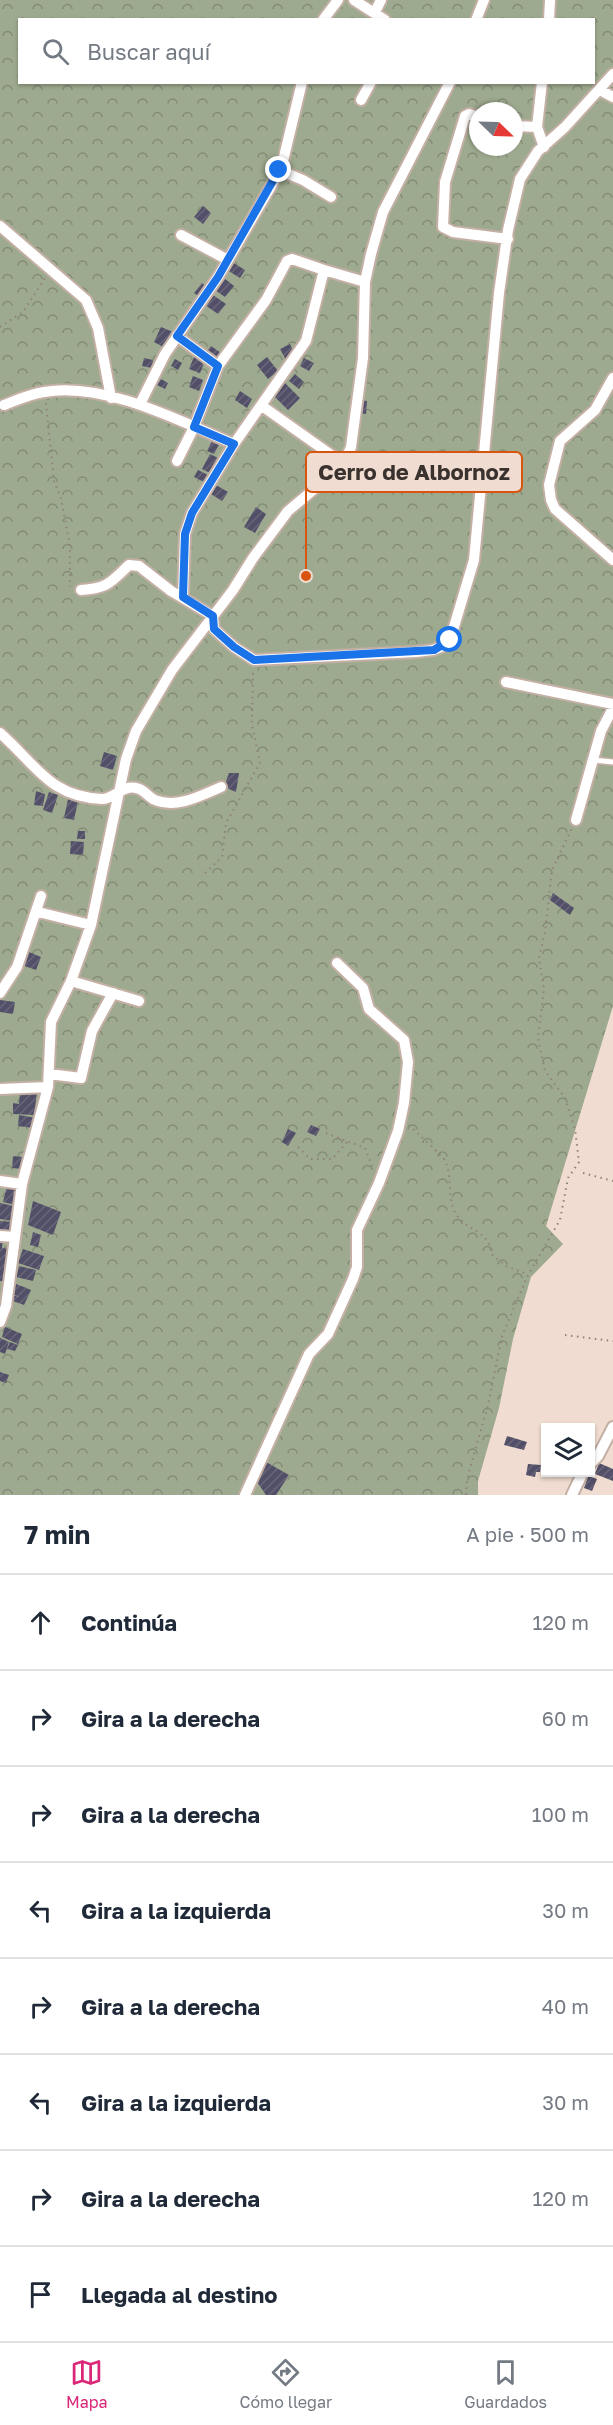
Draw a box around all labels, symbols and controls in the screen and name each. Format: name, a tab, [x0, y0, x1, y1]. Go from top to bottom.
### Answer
search box	[18, 18, 595, 84]
icon: search	[39, 35, 72, 68]
text: Buscar aquí	[87, 38, 210, 65]
north arrow	[469, 102, 523, 156]
route end	[265, 156, 291, 182]
callout: Cerro de Albornoz	[306, 452, 522, 492]
text: Cerro de Albornoz	[318, 458, 510, 485]
route start	[436, 626, 462, 652]
map controls	[541, 1423, 595, 1477]
button: layers	[541, 1423, 595, 1477]
text: 7 min	[24, 1519, 90, 1550]
text: A pie · 500 m	[466, 1522, 589, 1546]
icon: ahead	[24, 1606, 57, 1639]
text: Continúa	[81, 1609, 177, 1636]
text: 120 m	[533, 1610, 589, 1634]
icon: right	[24, 1702, 57, 1735]
text: Gira a la derecha	[81, 1705, 260, 1732]
text: 60 m	[542, 1706, 589, 1730]
icon: right	[24, 1798, 57, 1831]
text: Gira a la derecha	[81, 1801, 260, 1828]
text: 100 m	[532, 1802, 589, 1826]
icon: left	[24, 1894, 57, 1927]
text: Gira a la izquierda	[81, 1897, 271, 1924]
text: 30 m	[542, 1898, 589, 1922]
icon: right	[24, 1990, 57, 2023]
text: Gira a la derecha	[81, 1993, 260, 2020]
text: 40 m	[542, 1994, 589, 2018]
icon: left	[24, 2086, 57, 2119]
text: Gira a la izquierda	[81, 2089, 271, 2116]
text: 30 m	[542, 2090, 589, 2114]
icon: right	[24, 2182, 57, 2215]
text: Gira a la derecha	[81, 2185, 260, 2212]
text: 120 m	[533, 2186, 589, 2210]
icon: arrive	[24, 2278, 57, 2311]
text: Llegada al destino	[81, 2281, 278, 2308]
tab: Mapa	[66, 2356, 108, 2412]
tab: Cómo llegar	[240, 2356, 332, 2412]
tab: Guardados	[464, 2356, 547, 2412]

